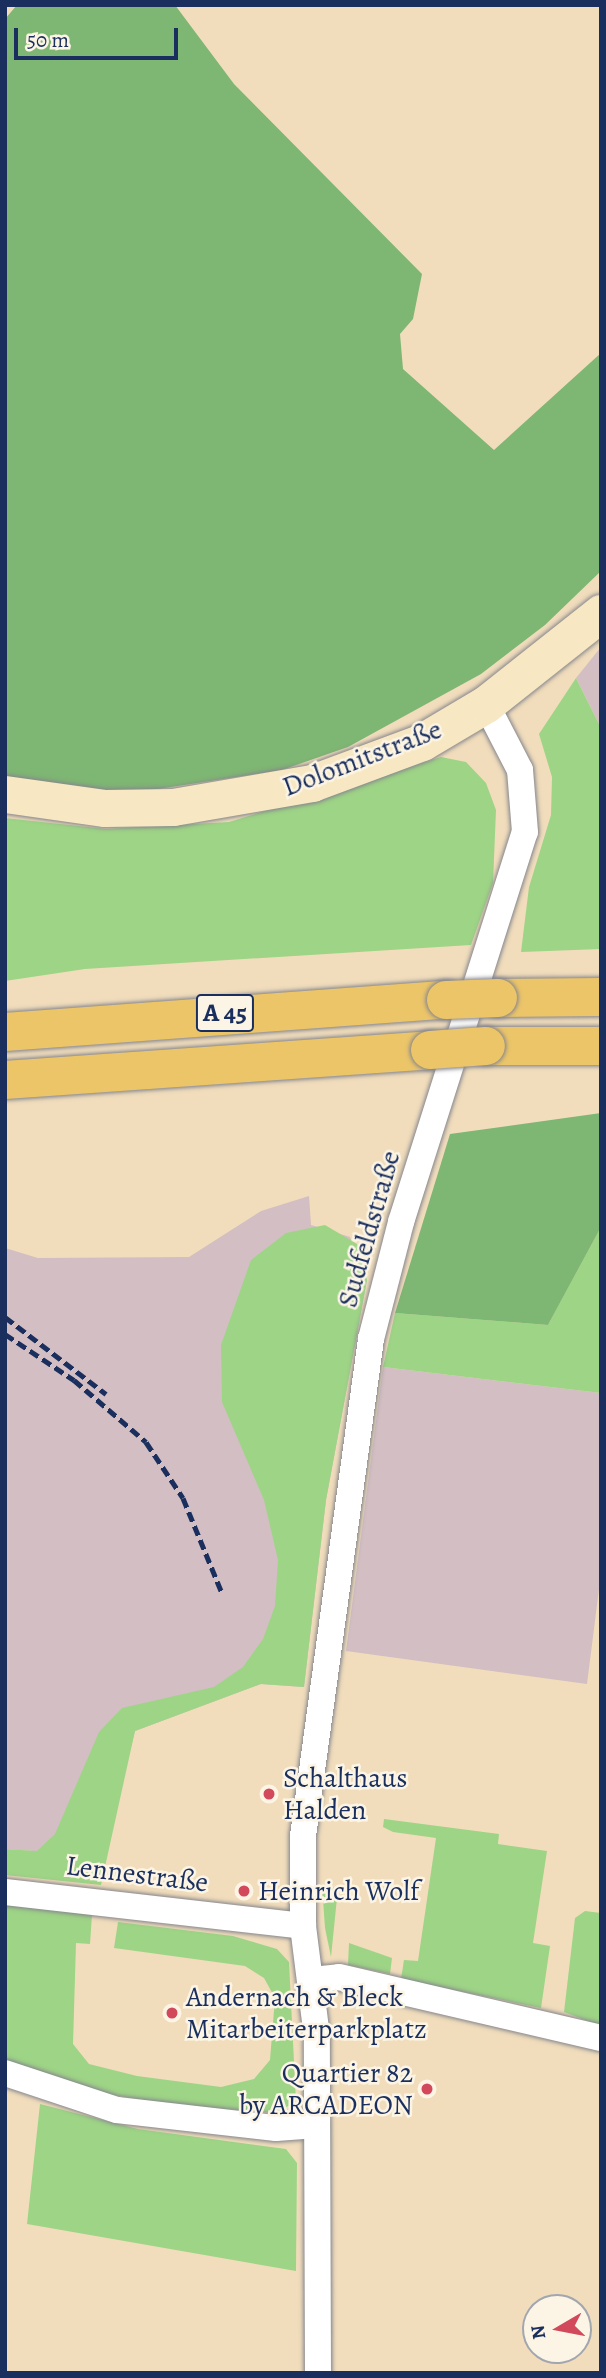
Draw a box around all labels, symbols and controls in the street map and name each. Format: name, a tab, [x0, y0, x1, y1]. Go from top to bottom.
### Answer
scale bar	[18, 14, 182, 58]
text: 50 m	[27, 26, 69, 54]
street label: Dolomitstraße	[278, 712, 446, 804]
road number: A 45	[195, 990, 255, 1036]
street label: Sudfeldstraße	[331, 1147, 407, 1311]
place label: Schalthaus Halden	[283, 1761, 408, 1827]
marker: Schalthaus Halden	[261, 1786, 277, 1802]
street label: Lennestraße	[64, 1849, 210, 1899]
place label: Heinrich Wolf	[258, 1874, 419, 1908]
marker: Heinrich Wolf	[236, 1883, 252, 1899]
place label: Andernach & Bleck Mitarbeiterparkplatz	[186, 1980, 427, 2046]
marker: Andernach & Bleck Mitarbeiterparkplatz	[164, 2005, 180, 2021]
place label: Quartier 82 by ARCADEON	[239, 2056, 413, 2122]
marker: Quartier 82 by ARCADEON	[419, 2081, 435, 2097]
north arrow	[522, 2294, 592, 2364]
text: N	[524, 2323, 552, 2341]

